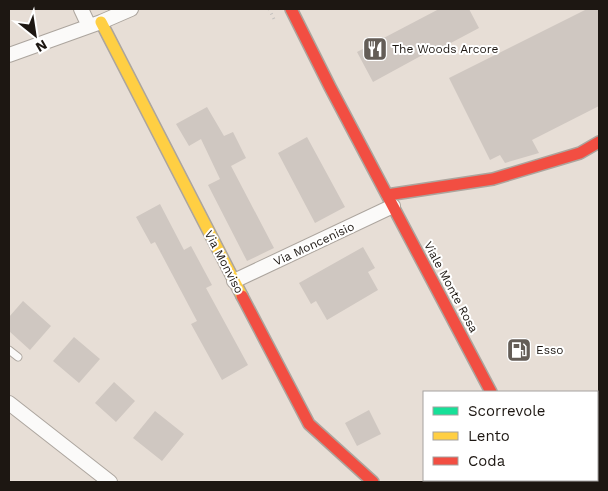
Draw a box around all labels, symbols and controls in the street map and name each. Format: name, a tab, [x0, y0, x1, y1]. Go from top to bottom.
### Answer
north arrow	[10, 10, 60, 60]
restaurant icon: The Woods Arcore	[362, 36, 388, 62]
text: N	[33, 37, 50, 56]
place label: The Woods Arcore	[392, 42, 498, 56]
street label: Via Moncenisio	[271, 219, 357, 269]
street label: Via Monviso	[202, 228, 246, 296]
street label: Viale Monte Rosa	[421, 239, 481, 335]
fuel station icon: Esso	[506, 337, 532, 363]
place label: Esso	[536, 343, 564, 357]
legend	[423, 391, 598, 481]
text: Scorrevole	[468, 402, 546, 420]
text: Lento	[468, 427, 510, 445]
text: Coda	[468, 452, 506, 470]

